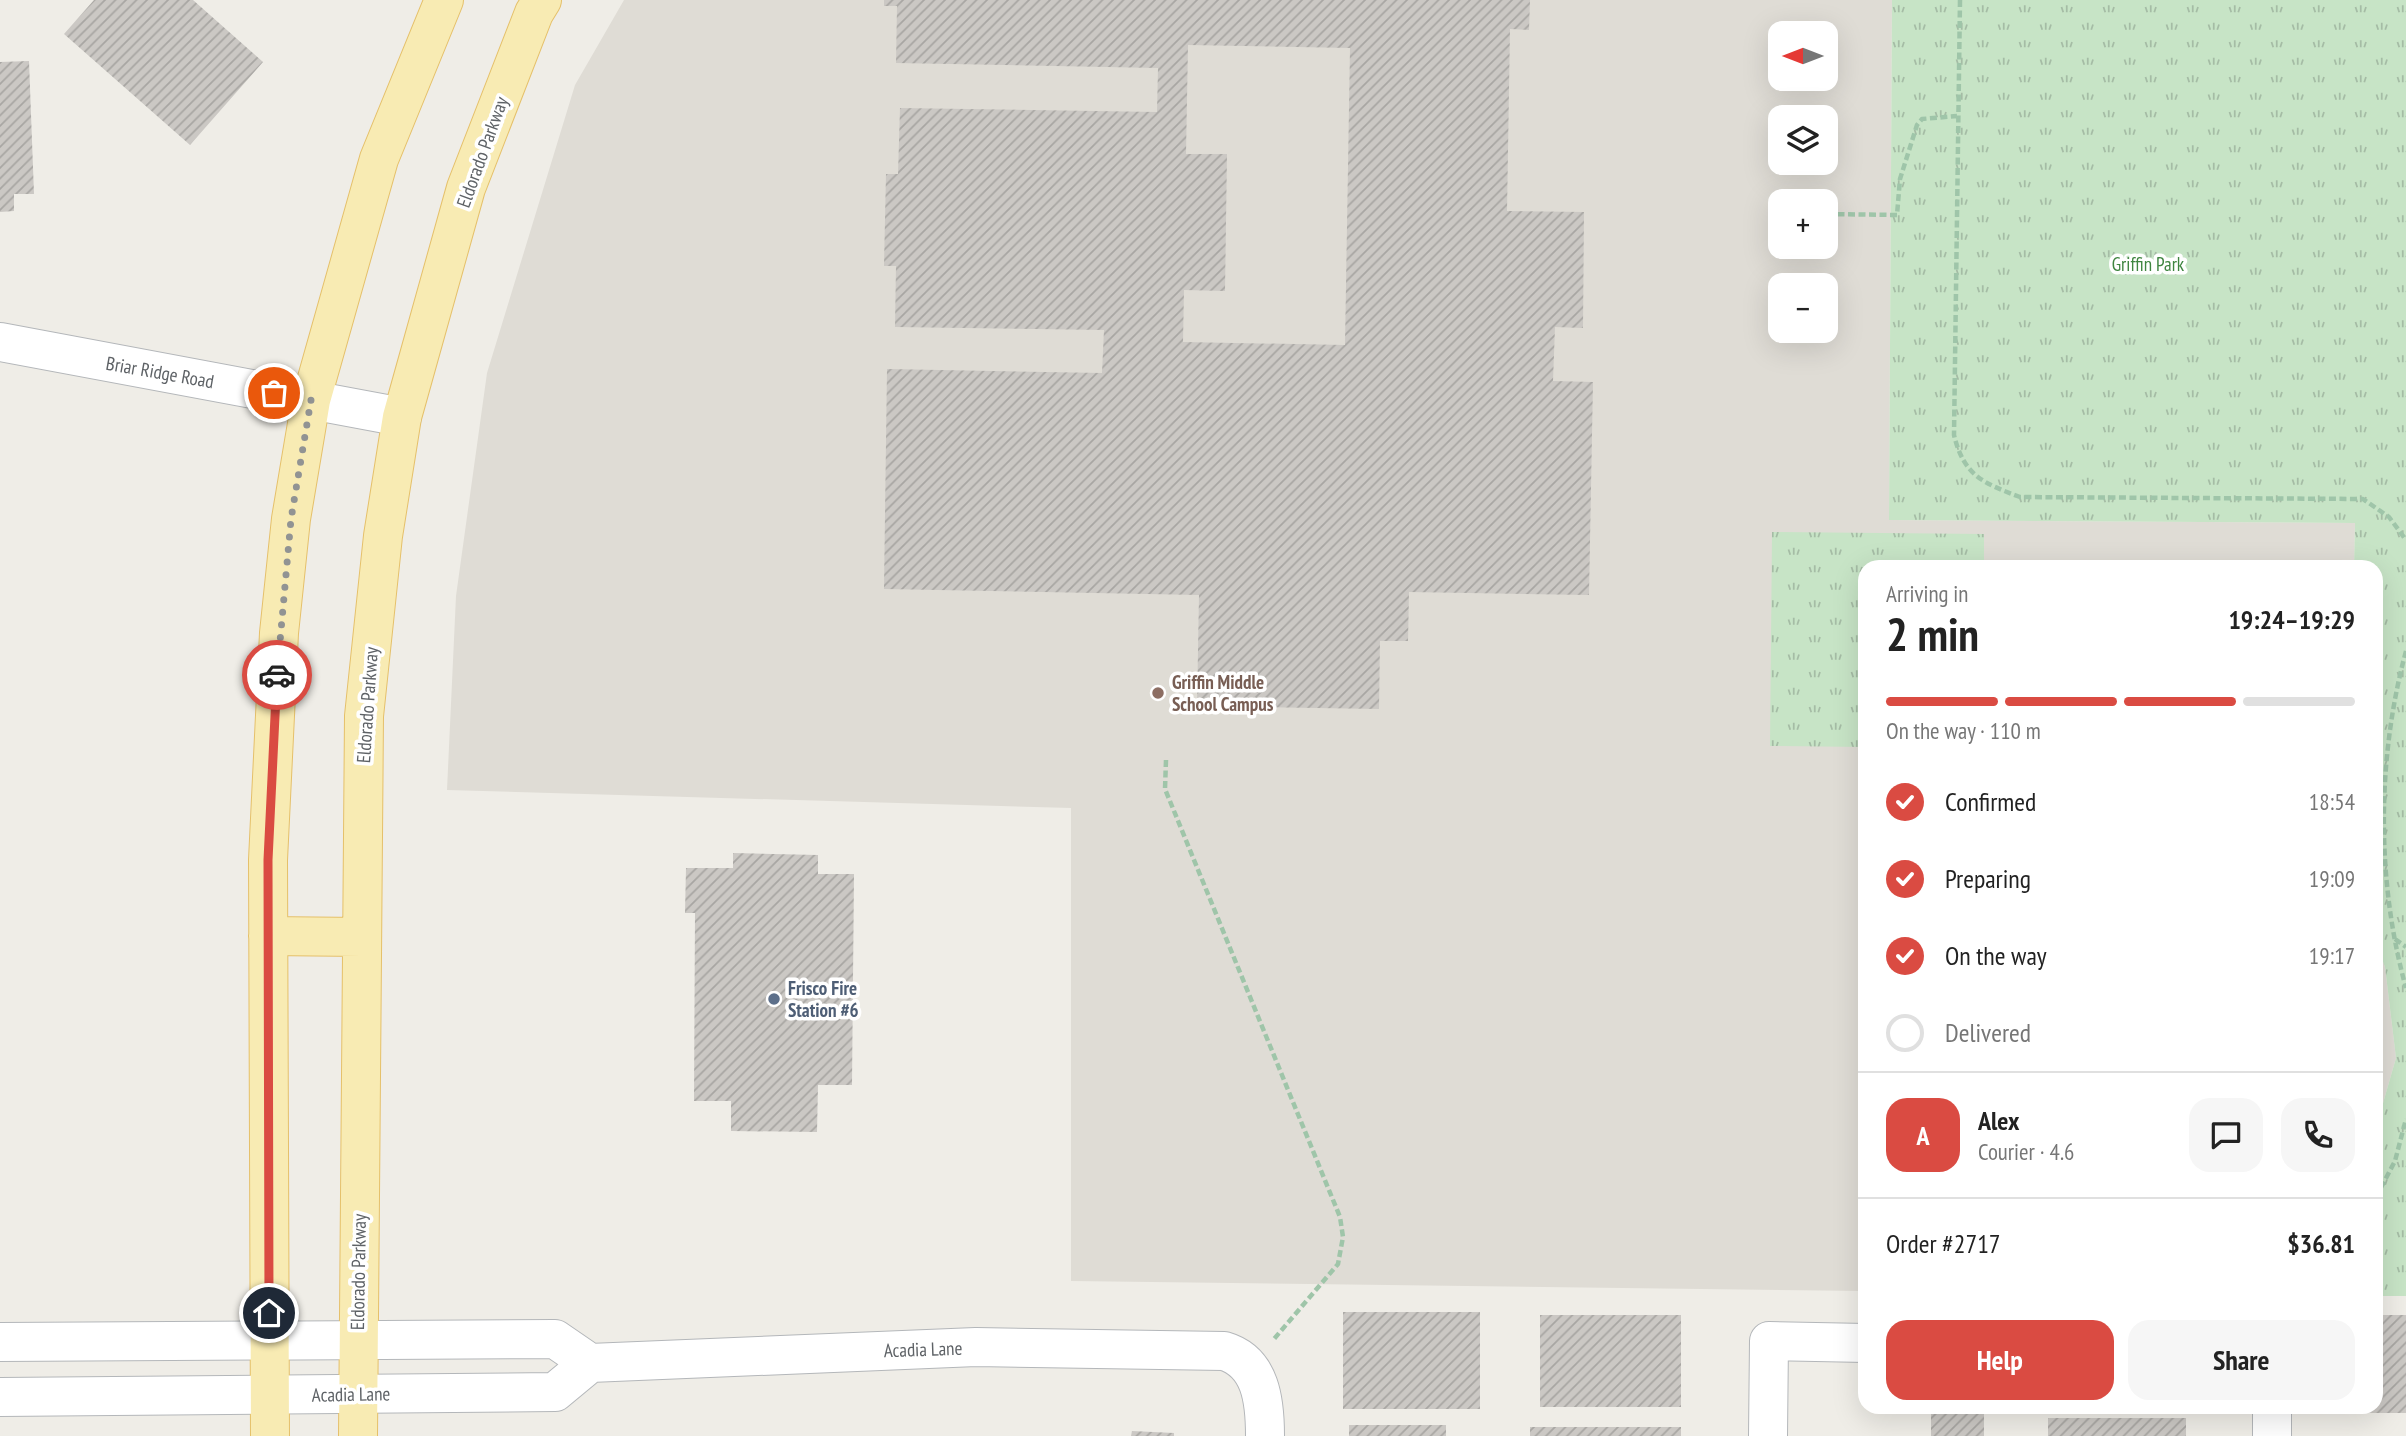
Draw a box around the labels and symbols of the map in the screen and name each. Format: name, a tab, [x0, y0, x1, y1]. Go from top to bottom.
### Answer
north arrow	[1768, 21, 1838, 91]
street label: Eldorado Parkway	[451, 92, 513, 211]
park label: Griffin Park	[2112, 252, 2185, 276]
street label: Briar Ridge Road	[104, 351, 216, 393]
pin	[244, 363, 304, 423]
courier	[242, 640, 312, 710]
street label: Eldorado Parkway	[351, 645, 383, 764]
place label: Griffin Middle School Campus	[1172, 670, 1274, 716]
marker: Griffin Middle School Campus	[1150, 685, 1166, 701]
place label: Frisco Fire Station #6	[788, 976, 859, 1022]
marker: Frisco Fire Station #6	[766, 991, 782, 1007]
street label: Eldorado Parkway	[345, 1213, 371, 1330]
pin	[239, 1283, 299, 1343]
street label: Acadia Lane	[883, 1336, 963, 1362]
street label: Acadia Lane	[312, 1381, 391, 1407]

